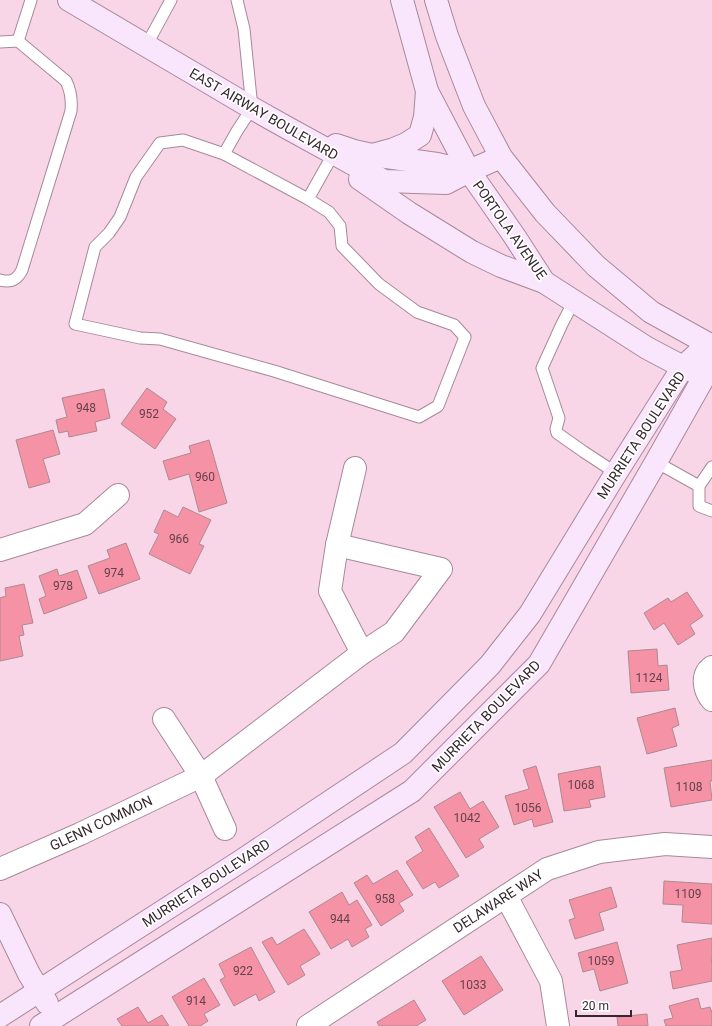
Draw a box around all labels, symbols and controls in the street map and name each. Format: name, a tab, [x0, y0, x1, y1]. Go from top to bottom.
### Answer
street label: EAST AIRWAY BOULEVARD	[187, 65, 341, 163]
street label: PORTOLA AVENUE	[470, 177, 550, 283]
street label: MURRIETA BOULEVARD	[594, 368, 688, 502]
house number: 948	[76, 401, 96, 415]
house number: 952	[139, 407, 159, 421]
house number: 960	[195, 470, 215, 484]
house number: 966	[169, 532, 189, 546]
house number: 974	[104, 566, 124, 580]
house number: 978	[53, 579, 73, 593]
street label: MURRIETA BOULEVARD	[428, 657, 544, 775]
house number: 1124	[636, 671, 663, 685]
house number: 1068	[568, 778, 595, 792]
house number: 1108	[676, 780, 703, 794]
street label: GLENN COMMON	[47, 792, 155, 854]
house number: 1056	[515, 801, 542, 815]
house number: 1042	[454, 811, 481, 825]
street label: MURRIETA BOULEVARD	[139, 836, 273, 930]
street label: DELAWARE WAY	[450, 866, 546, 936]
house number: 1109	[675, 887, 701, 901]
house number: 958	[375, 892, 395, 906]
house number: 944	[330, 912, 350, 926]
house number: 1059	[588, 954, 614, 968]
house number: 922	[233, 964, 253, 978]
house number: 1033	[460, 978, 486, 992]
scale bar	[576, 992, 631, 1018]
house number: 914	[186, 994, 206, 1008]
text: 20 m	[582, 999, 609, 1013]

